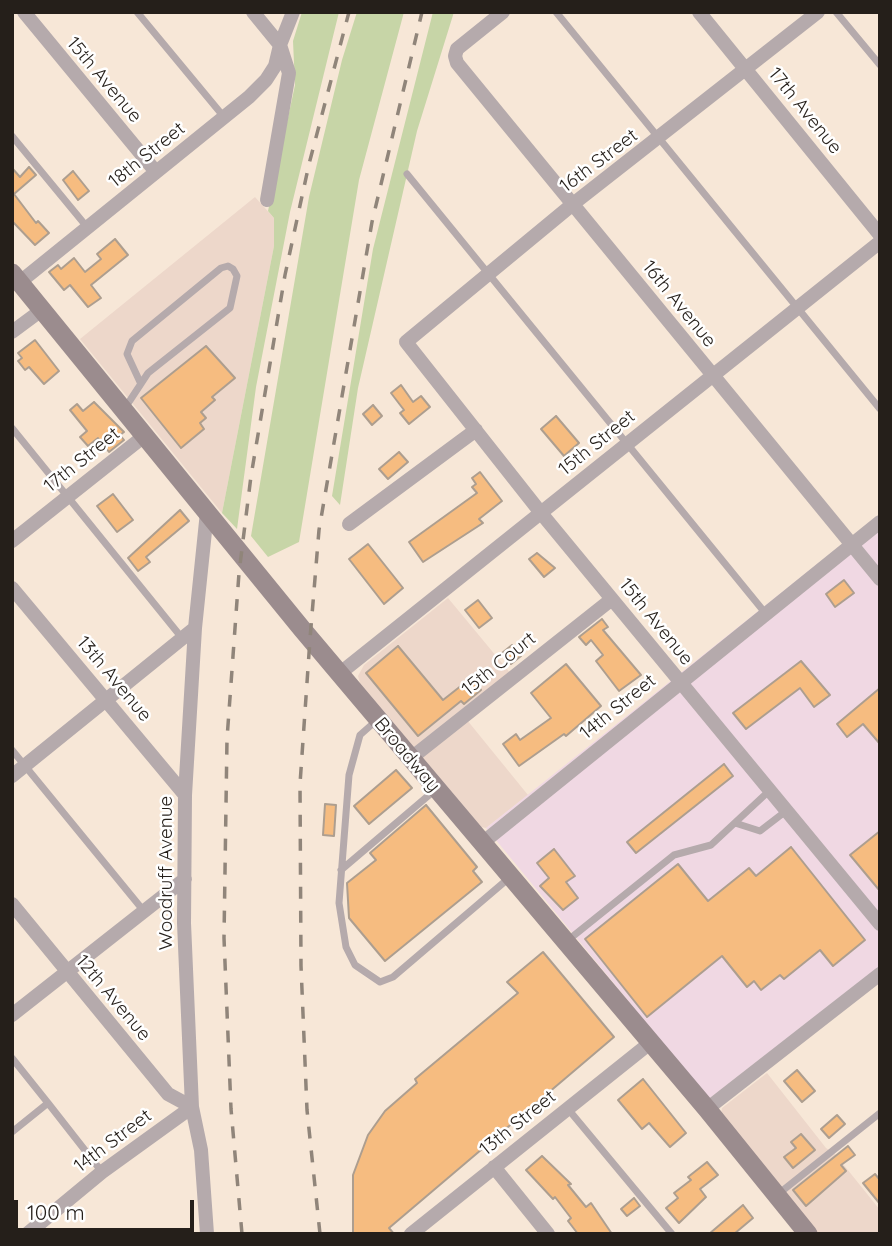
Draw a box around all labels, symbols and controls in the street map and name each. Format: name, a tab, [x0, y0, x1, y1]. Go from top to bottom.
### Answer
street label: 15th Avenue	[62, 33, 146, 127]
street label: 17th Avenue	[763, 63, 847, 159]
street label: 18th Street	[104, 117, 190, 193]
street label: 16th Street	[556, 124, 642, 198]
street label: 16th Avenue	[637, 256, 721, 352]
street label: 15th Street	[554, 405, 640, 481]
street label: 17th Street	[39, 422, 125, 498]
street label: 15th Avenue	[614, 574, 698, 670]
street label: 15th Court	[458, 627, 540, 701]
street label: 13th Avenue	[72, 632, 156, 726]
street label: 14th Street	[575, 669, 661, 745]
street label: Broadway	[369, 713, 445, 797]
street label: Woodruff Avenue	[155, 796, 177, 950]
street label: 12th Avenue	[71, 950, 155, 1046]
street label: 13th Street	[475, 1085, 561, 1161]
street label: 14th Street	[70, 1104, 156, 1178]
scale bar	[18, 1186, 198, 1230]
text: 100 m	[27, 1199, 85, 1225]

